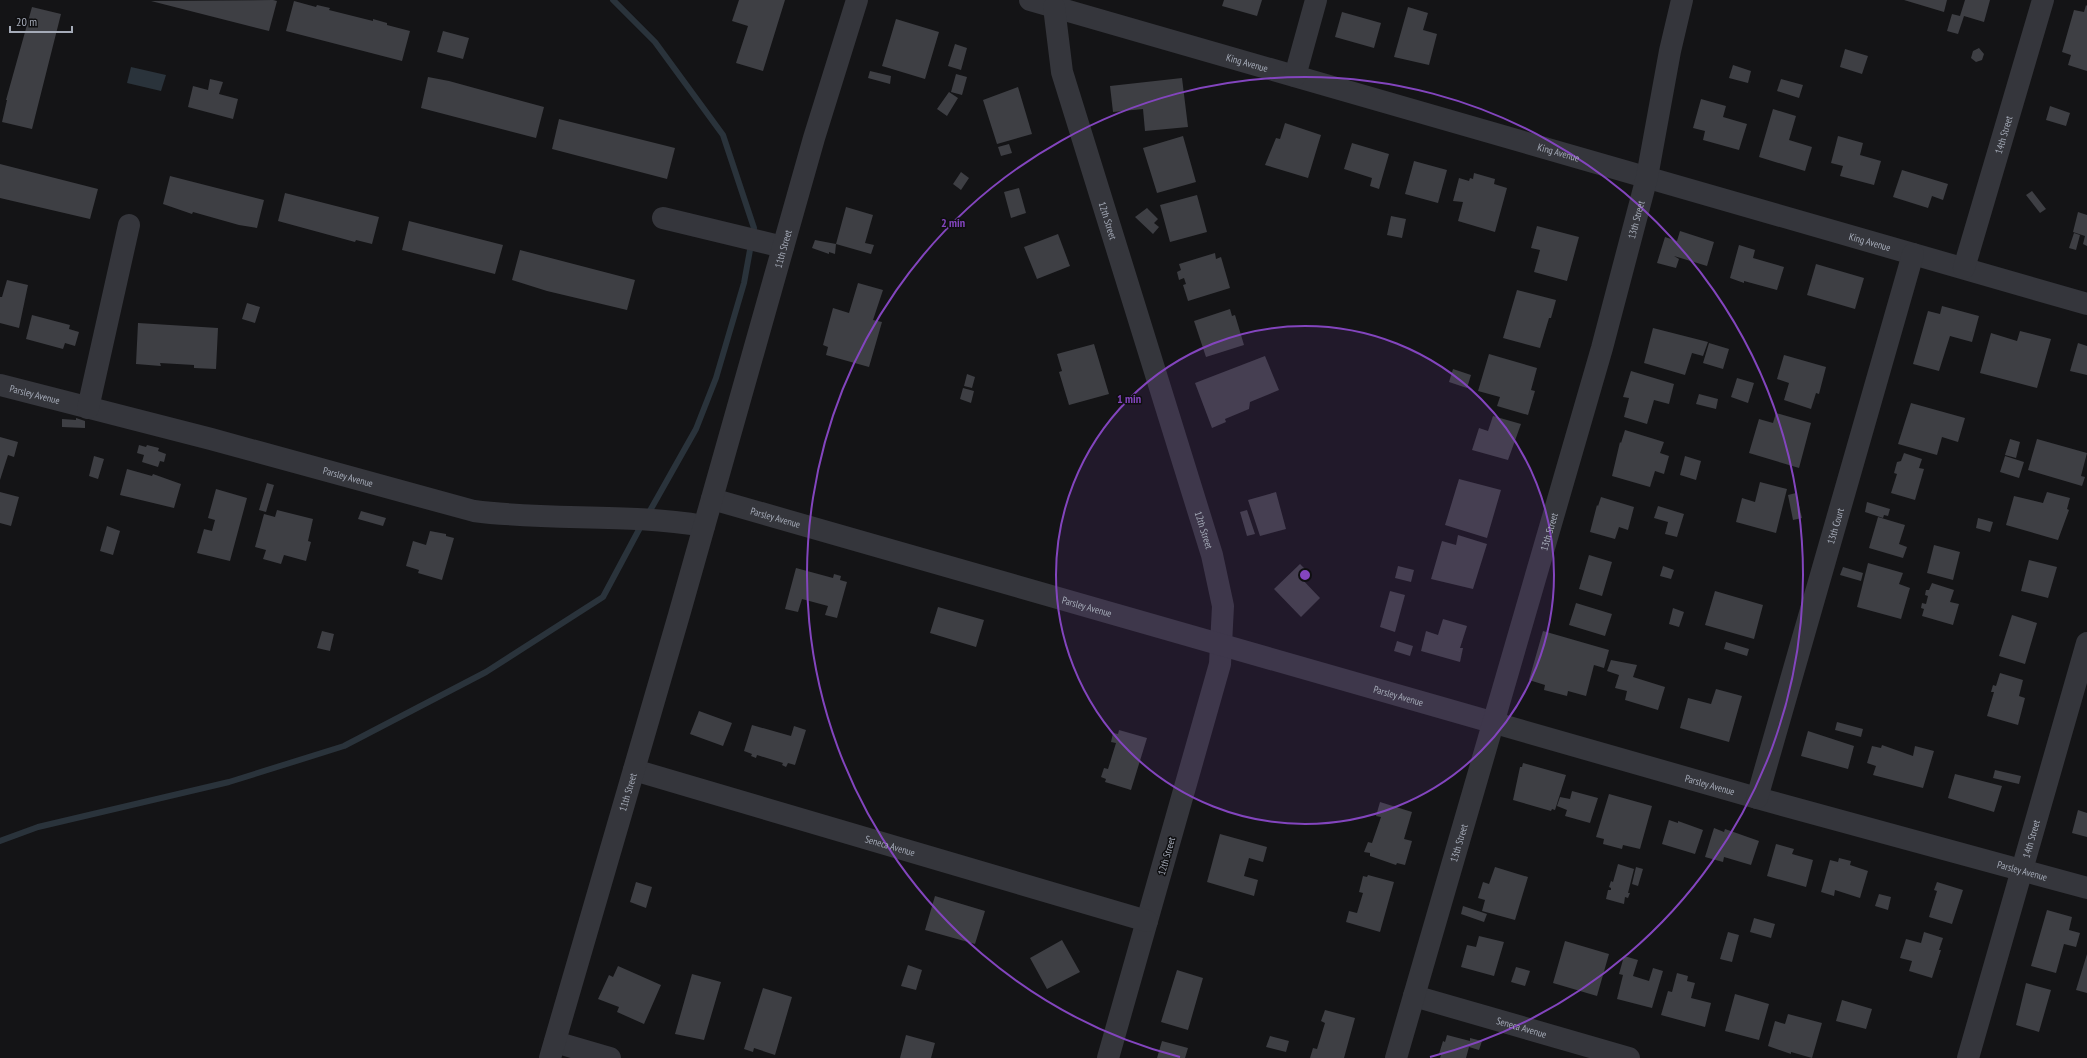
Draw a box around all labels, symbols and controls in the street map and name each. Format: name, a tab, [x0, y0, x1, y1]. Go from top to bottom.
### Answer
scale bar	[10, 8, 72, 34]
text: 20 m	[16, 14, 37, 29]
street label: King Avenue	[1225, 51, 1270, 75]
street label: 14th Street	[1992, 114, 2016, 155]
street label: King Avenue	[1536, 140, 1581, 165]
street label: 13th Street	[1625, 199, 1648, 240]
street label: 12th Street	[1096, 200, 1120, 241]
text: 2 min	[941, 215, 965, 230]
street label: 11th Street	[772, 228, 795, 269]
street label: King Avenue	[1847, 230, 1892, 254]
street label: Parsley Avenue	[8, 382, 61, 407]
text: 1 min	[1117, 391, 1141, 406]
street label: Parsley Avenue	[322, 464, 375, 490]
street label: Parsley Avenue	[749, 504, 802, 531]
street label: 13th Court	[1824, 506, 1847, 546]
street label: 12th Street	[1192, 510, 1216, 551]
street label: 13th Street	[1538, 511, 1561, 552]
centre of rings	[1298, 568, 1312, 582]
street label: Parsley Avenue	[1060, 593, 1113, 620]
street label: Parsley Avenue	[1372, 683, 1425, 709]
street label: 11th Street	[616, 771, 640, 813]
street label: Parsley Avenue	[1683, 772, 1736, 798]
street label: 14th Street	[2020, 818, 2043, 860]
street label: 13th Street	[1447, 822, 1471, 864]
street label: Seneca Avenue	[863, 832, 917, 859]
street label: 12th Street	[1155, 835, 1178, 877]
street label: Parsley Avenue	[1996, 858, 2049, 884]
street label: Seneca Avenue	[1495, 1014, 1548, 1041]

